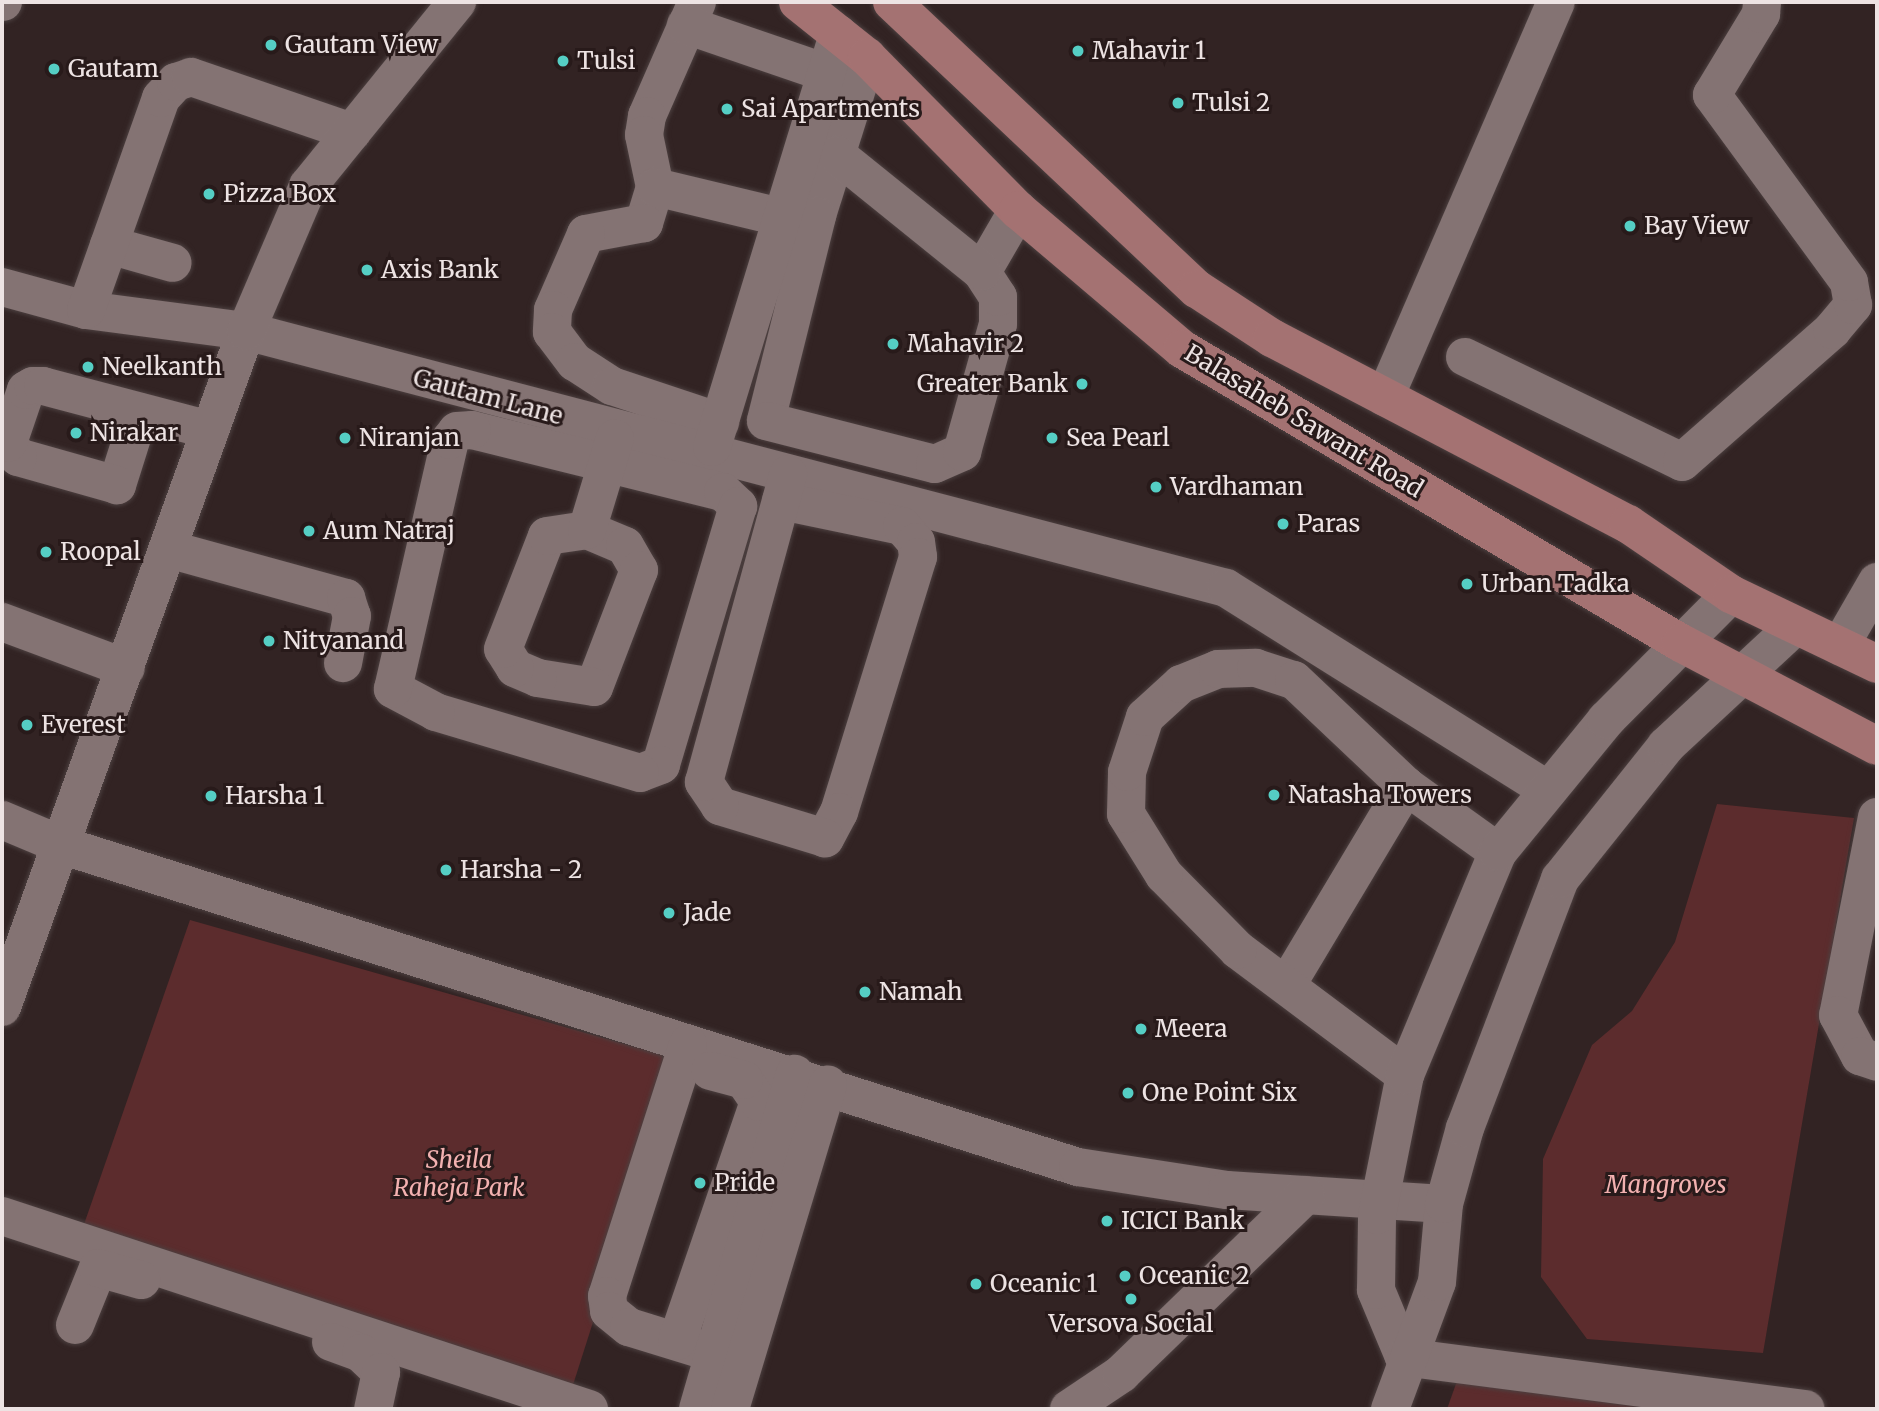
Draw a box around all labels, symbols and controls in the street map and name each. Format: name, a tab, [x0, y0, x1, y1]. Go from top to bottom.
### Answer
place label: Gautam View	[285, 31, 438, 59]
marker: Gautam View	[263, 37, 279, 53]
place label: Mahavir 1	[1092, 37, 1206, 65]
marker: Mahavir 1	[1070, 43, 1086, 59]
place label: Tulsi	[577, 47, 635, 75]
marker: Tulsi	[555, 53, 571, 69]
place label: Gautam	[68, 55, 159, 83]
marker: Gautam	[46, 61, 62, 77]
place label: Tulsi 2	[1192, 89, 1270, 117]
place label: Sai Apartments	[741, 95, 920, 123]
marker: Tulsi 2	[1170, 95, 1186, 111]
marker: Sai Apartments	[719, 101, 735, 117]
place label: Pizza Box	[223, 180, 336, 208]
marker: Pizza Box	[201, 186, 217, 202]
place label: Bay View	[1644, 212, 1749, 240]
marker: Bay View	[1622, 218, 1638, 234]
place label: Axis Bank	[381, 256, 499, 284]
marker: Axis Bank	[359, 262, 375, 278]
place label: Mahavir 2	[907, 330, 1024, 358]
marker: Mahavir 2	[885, 336, 901, 352]
street label: Balasaheb Sawant Road	[1180, 338, 1428, 504]
place label: Neelkanth	[102, 353, 222, 381]
marker: Neelkanth	[80, 359, 96, 375]
street label: Gautam Lane	[410, 363, 566, 431]
place label: Greater Bank	[917, 370, 1068, 398]
marker: Greater Bank	[1074, 376, 1090, 392]
place label: Nirakar	[90, 419, 178, 447]
place label: Niranjan	[359, 424, 460, 452]
place label: Sea Pearl	[1066, 424, 1170, 452]
marker: Nirakar	[68, 425, 84, 441]
marker: Niranjan	[337, 430, 353, 446]
marker: Sea Pearl	[1044, 430, 1060, 446]
place label: Vardhaman	[1170, 473, 1303, 501]
marker: Vardhaman	[1148, 479, 1164, 495]
place label: Paras	[1297, 510, 1360, 538]
marker: Paras	[1275, 516, 1291, 532]
place label: Aum Natraj	[323, 517, 455, 545]
marker: Aum Natraj	[301, 523, 317, 539]
place label: Roopal	[60, 538, 141, 566]
marker: Roopal	[38, 544, 54, 560]
place label: Urban Tadka	[1481, 570, 1629, 598]
marker: Urban Tadka	[1459, 576, 1475, 592]
place label: Nityanand	[283, 627, 404, 655]
marker: Nityanand	[261, 633, 277, 649]
place label: Everest	[41, 711, 126, 739]
marker: Everest	[19, 717, 35, 733]
place label: Natasha Towers	[1288, 781, 1472, 809]
place label: Harsha 1	[225, 782, 324, 810]
marker: Natasha Towers	[1266, 787, 1282, 803]
marker: Harsha 1	[203, 788, 219, 804]
place label: Harsha - 2	[460, 856, 582, 884]
marker: Harsha - 2	[438, 862, 454, 878]
place label: Jade	[683, 899, 731, 927]
marker: Jade	[661, 905, 677, 921]
place label: Namah	[879, 978, 963, 1006]
marker: Namah	[857, 984, 873, 1000]
place label: Meera	[1155, 1015, 1227, 1043]
marker: Meera	[1133, 1021, 1149, 1037]
place label: One Point Six	[1142, 1079, 1297, 1107]
marker: One Point Six	[1120, 1085, 1136, 1101]
park label: Sheila Raheja Park	[393, 1146, 525, 1202]
place label: Pride	[714, 1169, 775, 1197]
park label: Mangroves	[1605, 1171, 1727, 1199]
marker: Pride	[692, 1175, 708, 1191]
place label: ICICI Bank	[1121, 1207, 1244, 1235]
marker: ICICI Bank	[1099, 1213, 1115, 1229]
place label: Oceanic 2	[1139, 1262, 1250, 1290]
marker: Oceanic 2	[1117, 1268, 1133, 1284]
place label: Oceanic 1	[990, 1270, 1097, 1298]
marker: Oceanic 1	[968, 1276, 984, 1292]
marker: Versova Social	[1123, 1291, 1139, 1307]
place label: Versova Social	[1049, 1310, 1213, 1338]

